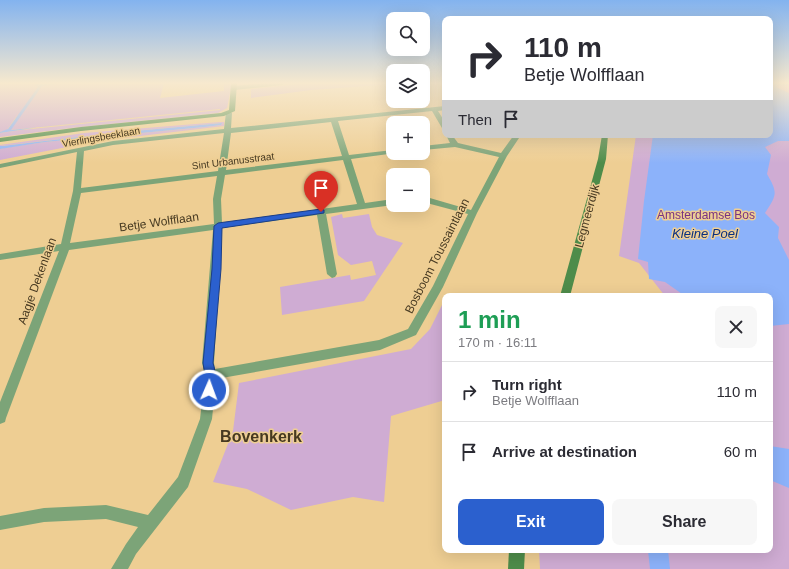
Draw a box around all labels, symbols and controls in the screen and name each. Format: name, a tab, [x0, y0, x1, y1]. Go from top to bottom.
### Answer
map controls	[386, 12, 430, 212]
button: search	[386, 12, 430, 56]
icon: right	[458, 32, 510, 84]
text: 110 m	[524, 32, 602, 63]
button: layers	[386, 64, 430, 108]
text: Betje Wolfflaan	[524, 65, 644, 85]
icon: arrive	[500, 108, 522, 130]
text: Then	[458, 111, 492, 128]
button: +	[386, 116, 430, 160]
street label: Vierlingsbeeklaan	[61, 125, 141, 149]
street label: Sint Urbanusstraat	[191, 150, 275, 172]
button: −	[386, 168, 430, 212]
pin	[304, 171, 338, 212]
icon: arrive	[310, 177, 332, 199]
street label: Legmeerdijk	[572, 182, 602, 249]
street label: Bosboom Toussaintlaan	[402, 196, 472, 316]
park label: Amsterdamse Bos	[657, 208, 755, 222]
street label: Betje Wolfflaan	[118, 209, 200, 235]
water label: Kleine Poel	[672, 226, 739, 241]
street label: Aagje Dekenlaan	[15, 236, 59, 326]
text: 1 min	[458, 306, 521, 333]
button: close	[715, 306, 757, 348]
text: 170 m · 16:11	[458, 335, 537, 350]
position arrow	[188, 369, 230, 411]
text: Turn right	[492, 376, 562, 393]
icon: right	[458, 381, 480, 403]
text: 110 m	[716, 383, 757, 400]
text: Betje Wolfflaan	[492, 393, 579, 408]
district label: Bovenkerk	[220, 428, 302, 445]
icon: arrive	[458, 441, 480, 463]
text: Arrive at destination	[492, 443, 637, 460]
text: 60 m	[724, 443, 757, 460]
button: Exit	[458, 499, 604, 545]
button: Share	[612, 499, 757, 545]

